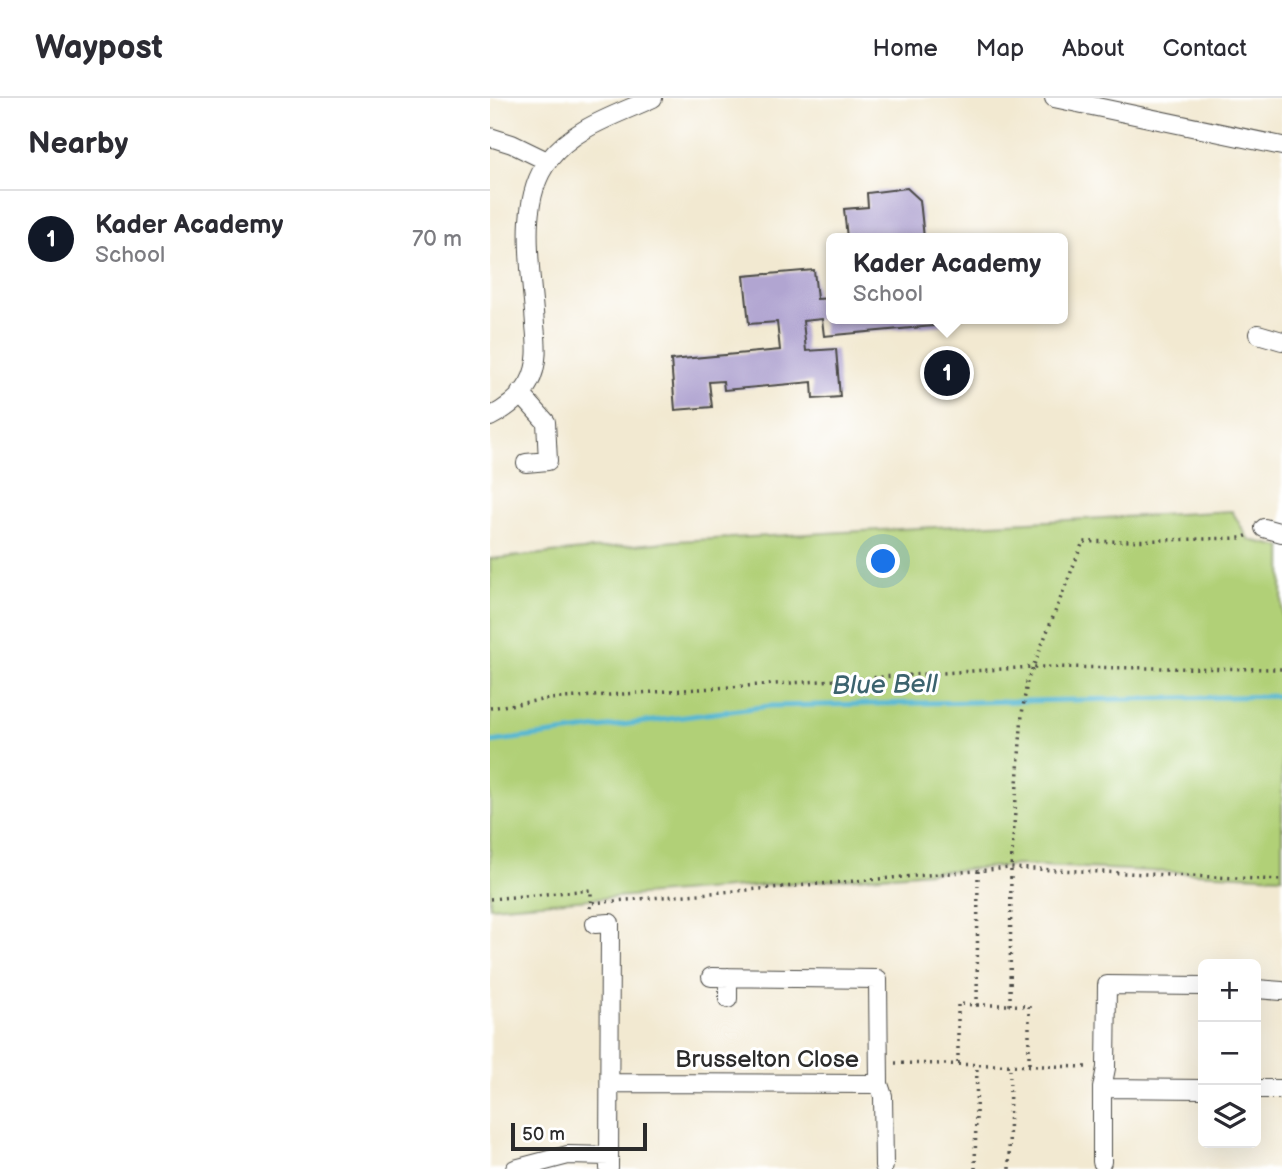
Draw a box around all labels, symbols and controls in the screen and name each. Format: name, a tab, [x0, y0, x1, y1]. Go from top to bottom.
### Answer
text: Waypost	[35, 28, 163, 68]
text: Home	[873, 34, 938, 63]
text: Map	[976, 34, 1024, 63]
text: About	[1062, 34, 1124, 63]
text: Contact	[1162, 34, 1247, 63]
text: Nearby	[28, 126, 128, 162]
text: Kader Academy	[95, 210, 283, 241]
text: 1	[46, 225, 56, 253]
text: 70 m	[412, 225, 462, 253]
popup	[826, 233, 1068, 324]
text: School	[95, 241, 165, 269]
text: Kader Academy	[853, 249, 1041, 280]
text: School	[853, 280, 923, 308]
pin: 1	[924, 347, 970, 399]
your location	[866, 544, 900, 578]
water label: Blue Bell	[832, 669, 939, 702]
map controls	[1198, 959, 1261, 1148]
button: +	[1198, 959, 1261, 1022]
button: −	[1198, 1022, 1261, 1085]
street label: Brusselton Close	[675, 1045, 859, 1074]
button: layers	[1198, 1085, 1261, 1148]
scale bar	[511, 1120, 648, 1152]
text: 50 m	[522, 1123, 565, 1146]

